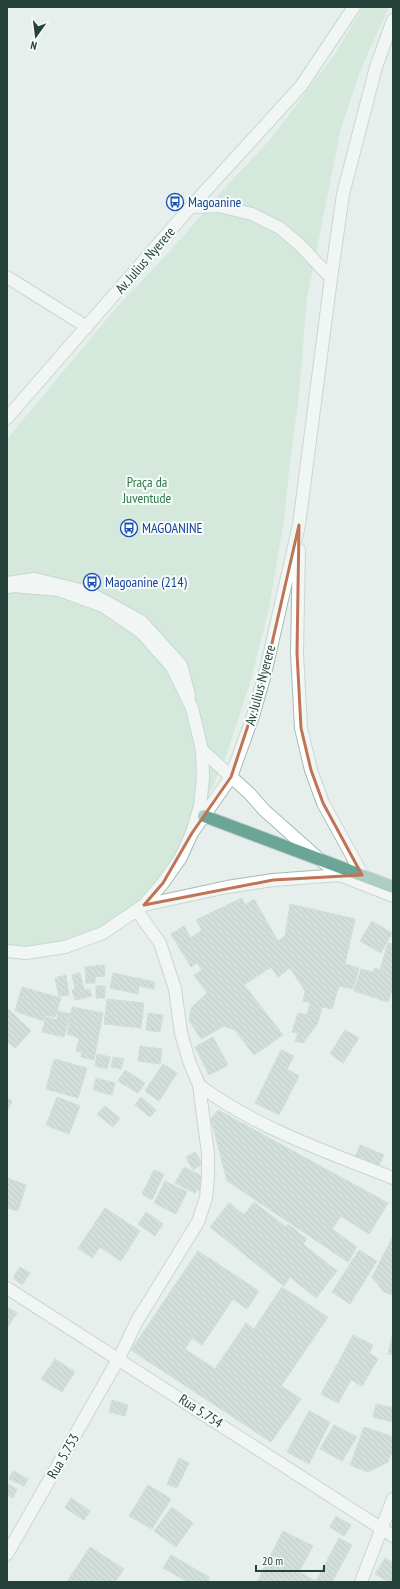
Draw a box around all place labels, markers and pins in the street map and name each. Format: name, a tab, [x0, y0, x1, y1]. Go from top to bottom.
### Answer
bus stop icon: Magoanine	[165, 192, 185, 212]
place label: Magoanine	[188, 193, 242, 211]
bus stop icon: MAGOANINE	[119, 518, 139, 538]
place label: MAGOANINE	[142, 519, 202, 537]
bus stop icon: Magoanine (214)	[82, 572, 102, 592]
place label: Magoanine (214)	[105, 573, 187, 591]

